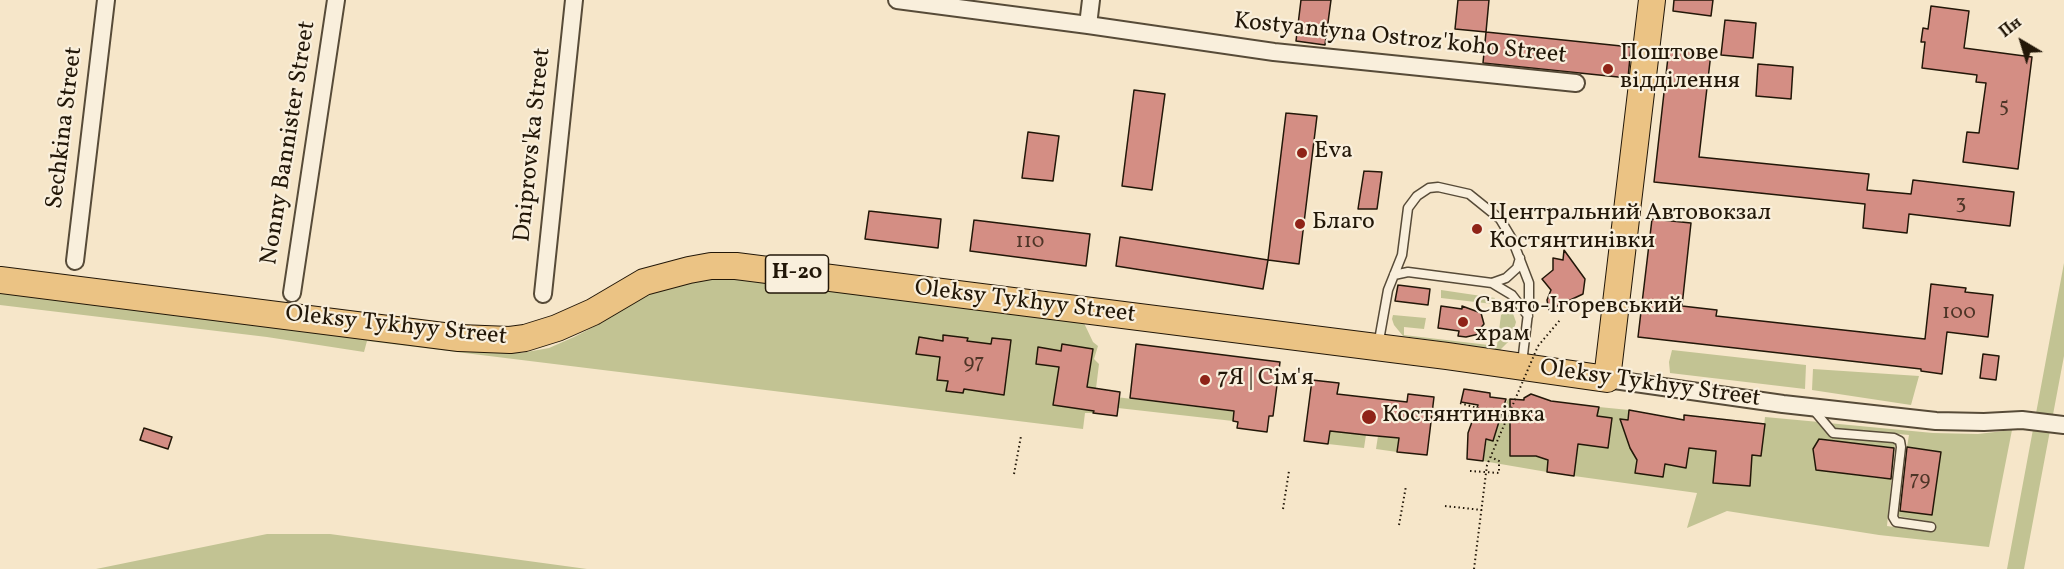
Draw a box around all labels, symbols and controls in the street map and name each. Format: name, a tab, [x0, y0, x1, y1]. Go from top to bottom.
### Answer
street label: Kostyantyna Ostroz'koho Street	[1232, 8, 1568, 72]
north arrow	[1992, 12, 2052, 72]
text: Пн	[1995, 12, 2027, 43]
street label: Nonny Bannister Street	[257, 19, 323, 267]
place label: Поштове відділення	[1620, 41, 1740, 97]
street label: Sechkina Street	[42, 45, 90, 211]
street label: Dniprovs'ka Street	[509, 46, 559, 244]
marker: Поштове відділення	[1601, 62, 1615, 76]
house number: 5	[1999, 94, 2009, 120]
place label: Eva	[1314, 139, 1353, 167]
marker: Eva	[1295, 146, 1309, 160]
house number: 3	[1956, 191, 1966, 217]
place label: Центральний Автовокзал Костянтинівки	[1489, 201, 1771, 257]
place label: Благо	[1312, 210, 1375, 238]
marker: Благо	[1293, 217, 1307, 231]
marker: Центральний Автовокзал Костянтинівки	[1470, 222, 1484, 236]
house number: 110	[1016, 230, 1044, 256]
road number: Н-20	[766, 255, 828, 293]
street label: Oleksy Tykhyy Street	[913, 275, 1137, 331]
place label: Свято-Ігоревський храм	[1475, 294, 1682, 350]
street label: Oleksy Tykhyy Street	[284, 301, 508, 353]
house number: 100	[1942, 301, 1976, 327]
marker: Свято-Ігоревський храм	[1456, 315, 1470, 329]
house number: 97	[963, 351, 985, 377]
street label: Oleksy Tykhyy Street	[1538, 355, 1762, 415]
place label: 7Я | Сім'я	[1217, 366, 1314, 394]
marker: 7Я | Сім'я	[1198, 373, 1212, 387]
place label: Костянтинівка	[1382, 403, 1545, 431]
marker: Костянтинівка	[1360, 408, 1378, 426]
house number: 79	[1910, 468, 1930, 494]

